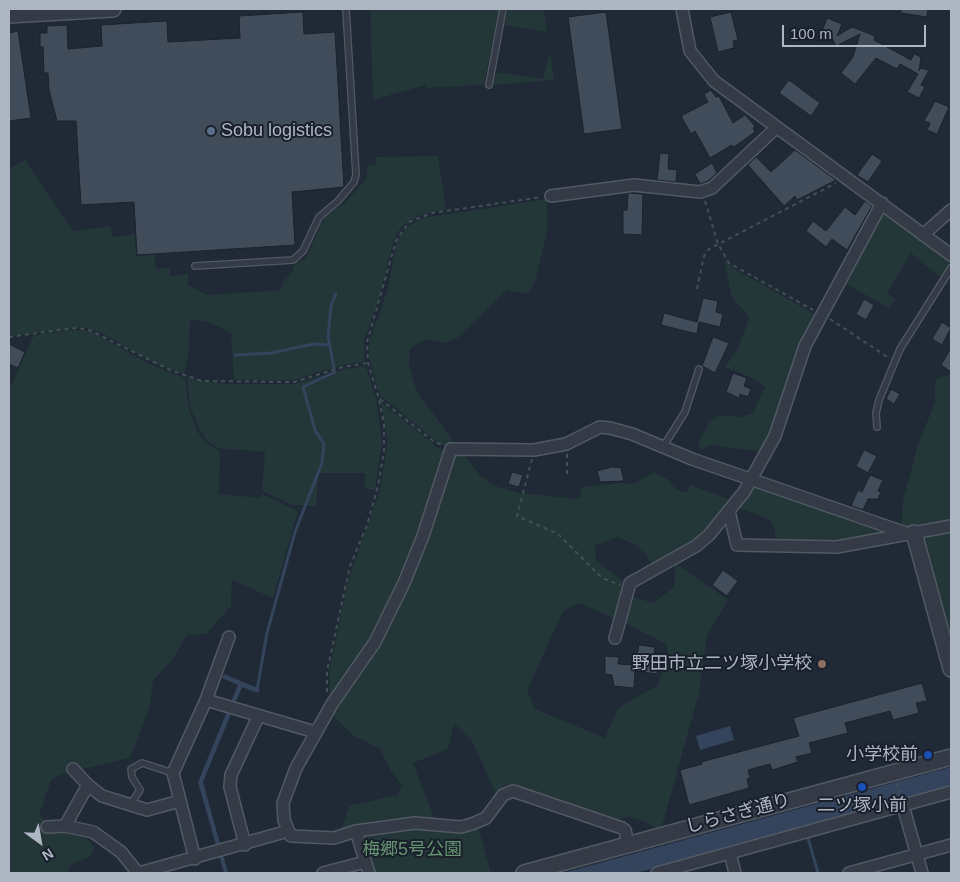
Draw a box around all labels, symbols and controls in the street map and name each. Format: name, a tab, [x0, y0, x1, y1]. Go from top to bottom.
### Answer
scale bar	[785, 15, 929, 47]
text: 100 m	[790, 25, 832, 42]
place label: Sobu logistics	[221, 120, 332, 142]
marker: Sobu logistics	[205, 125, 217, 137]
place label: 野田市立二ツ塚小学校	[632, 653, 812, 675]
marker: 野田市立二ツ塚小学校	[816, 658, 828, 670]
place label: 小学校前	[846, 744, 918, 766]
marker: 小学校前	[922, 749, 934, 761]
marker: 二ツ塚小前	[856, 781, 868, 793]
street label: しらさぎ通り	[683, 790, 793, 838]
place label: 二ツ塚小前	[817, 795, 907, 817]
north arrow	[15, 817, 65, 867]
park label: 梅郷5号公園	[362, 839, 462, 861]
text: N	[39, 845, 56, 864]

